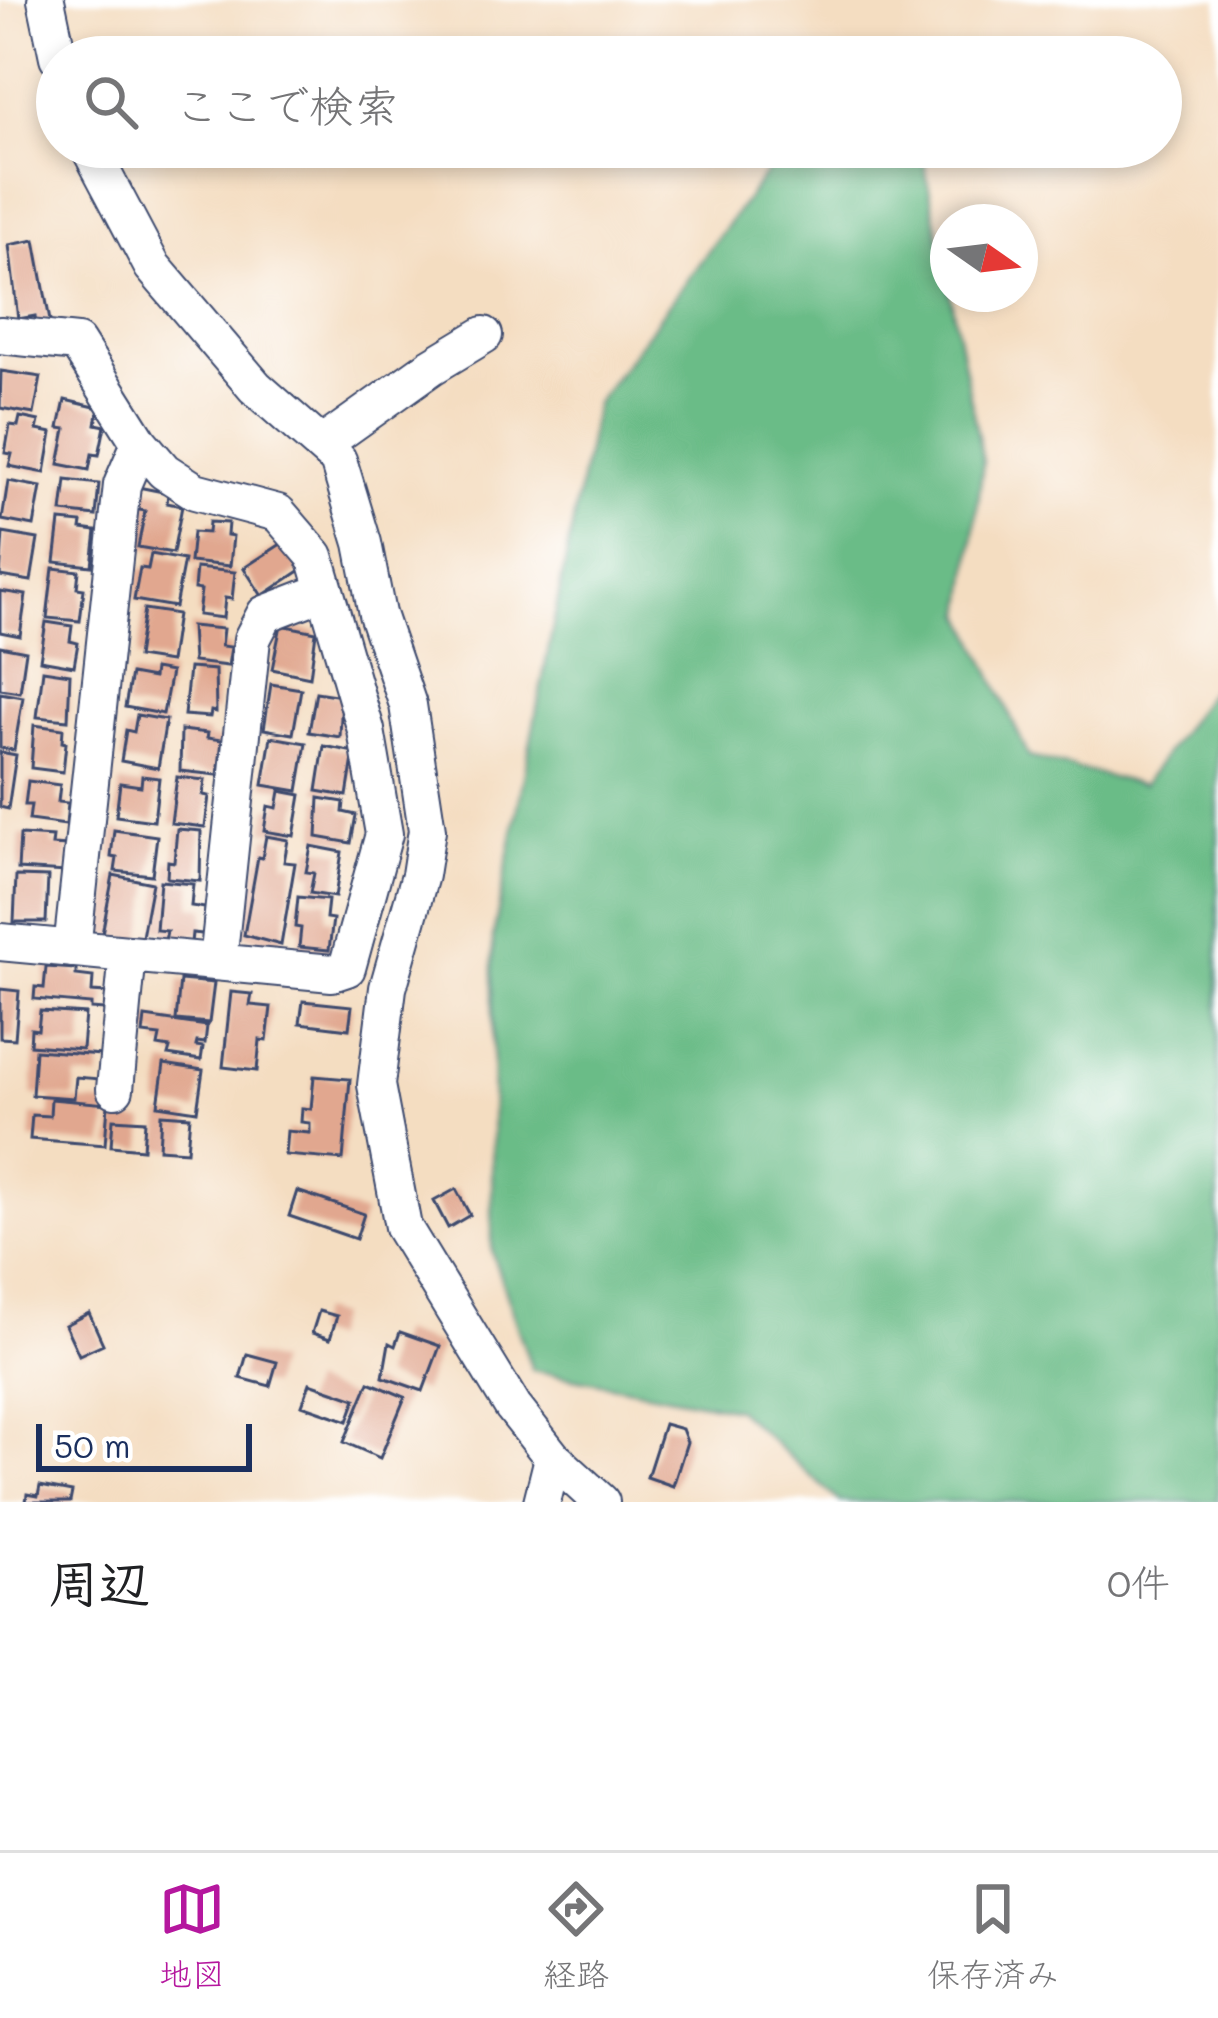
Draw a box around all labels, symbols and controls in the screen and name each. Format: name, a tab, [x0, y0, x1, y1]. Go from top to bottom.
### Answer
search box	[36, 36, 1182, 168]
icon: search	[78, 69, 144, 135]
text: ここで検索	[174, 75, 399, 133]
north arrow	[930, 204, 1038, 312]
scale bar	[36, 1418, 252, 1471]
text: 50 m	[54, 1423, 130, 1466]
text: 周辺	[48, 1548, 150, 1615]
text: 0件	[1107, 1556, 1170, 1607]
tab: 地図	[159, 1876, 225, 1996]
tab: 経路	[543, 1876, 609, 1996]
tab: 保存済み	[927, 1876, 1059, 1996]

